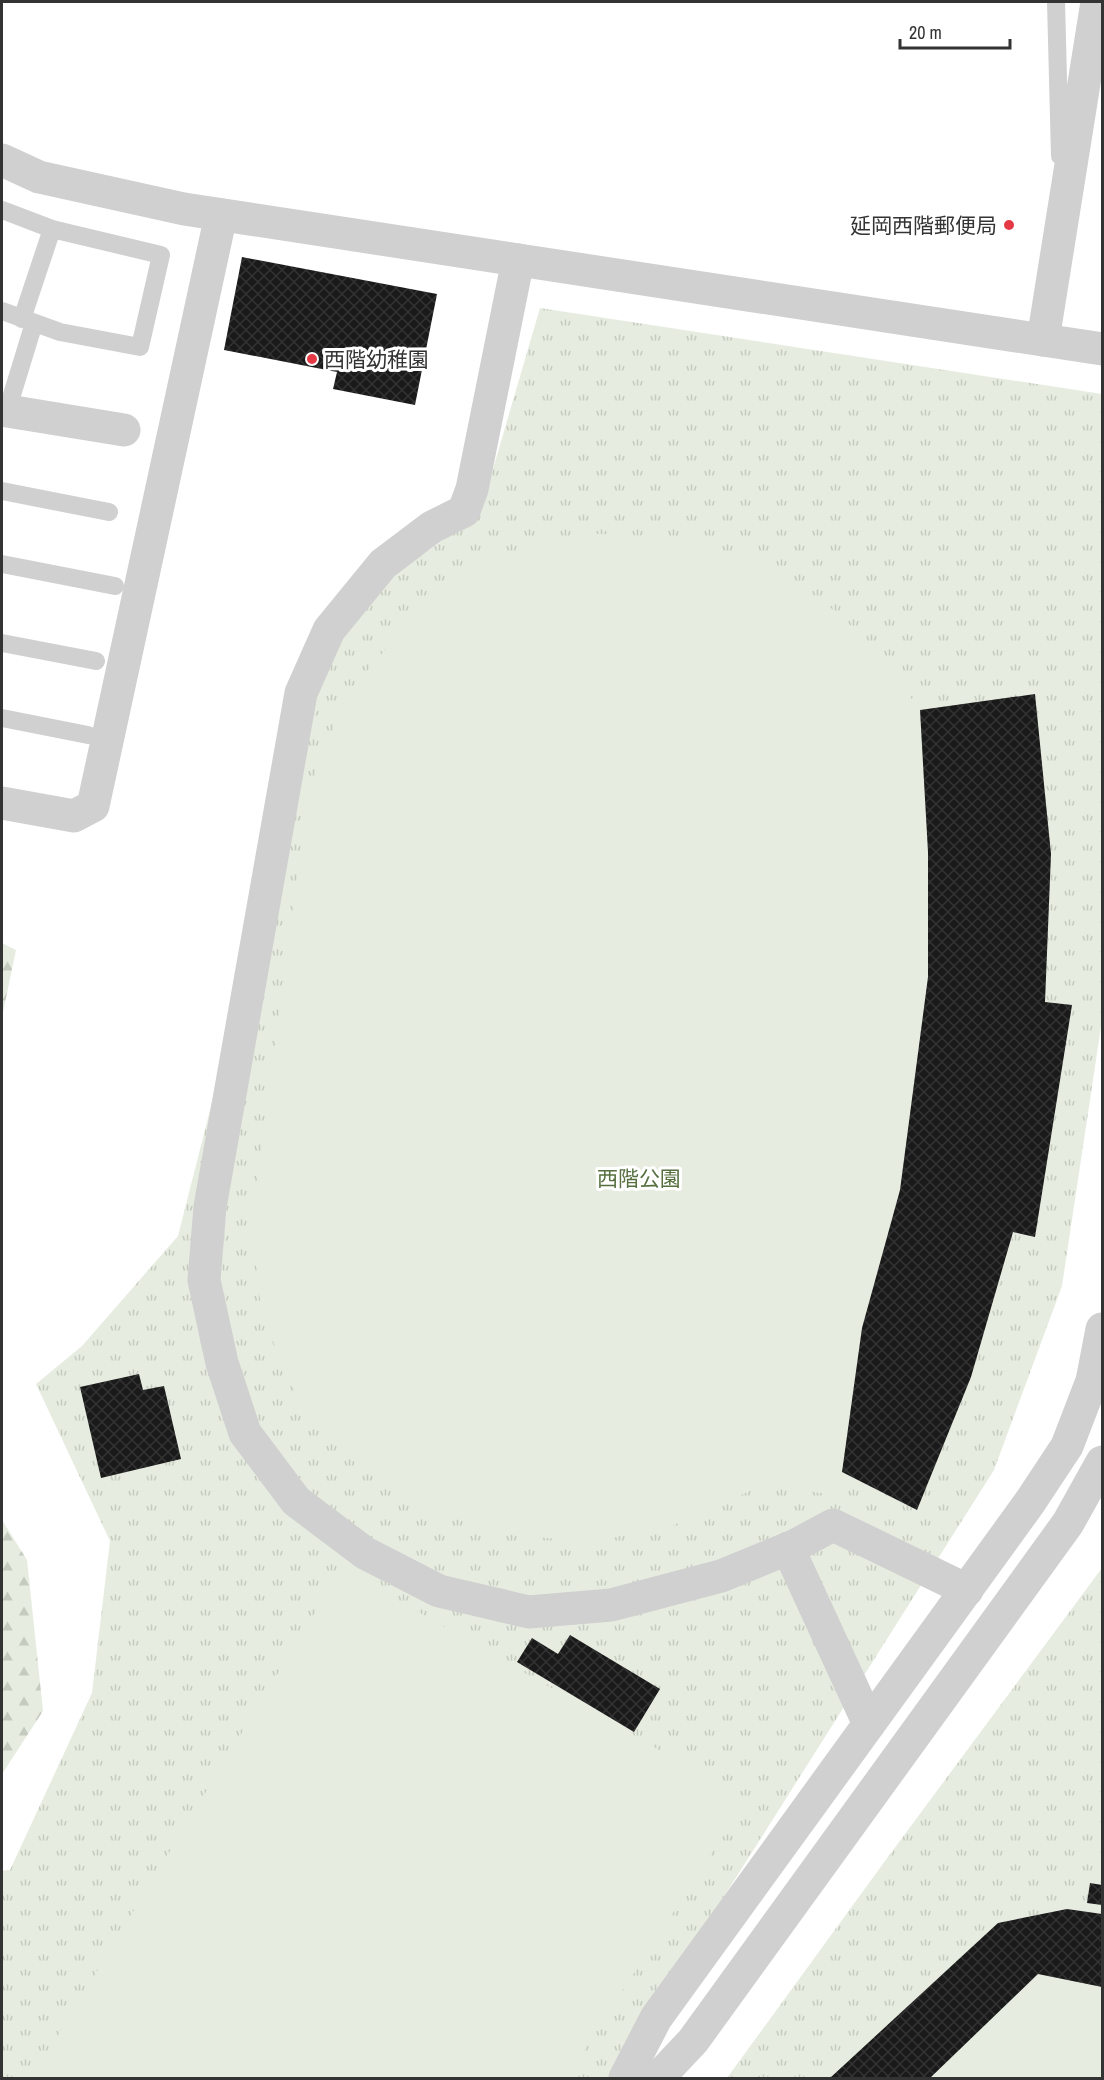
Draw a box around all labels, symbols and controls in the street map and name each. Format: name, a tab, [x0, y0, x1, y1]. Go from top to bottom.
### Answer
scale bar	[900, 12, 1010, 50]
text: 20 m	[909, 20, 942, 45]
place label: 延岡西階郵便局	[850, 211, 997, 240]
marker: 延岡西階郵便局	[1002, 218, 1016, 232]
place label: 西階幼稚園	[324, 345, 429, 374]
marker: 西階幼稚園	[305, 352, 319, 366]
park label: 西階公園	[597, 1164, 681, 1193]

